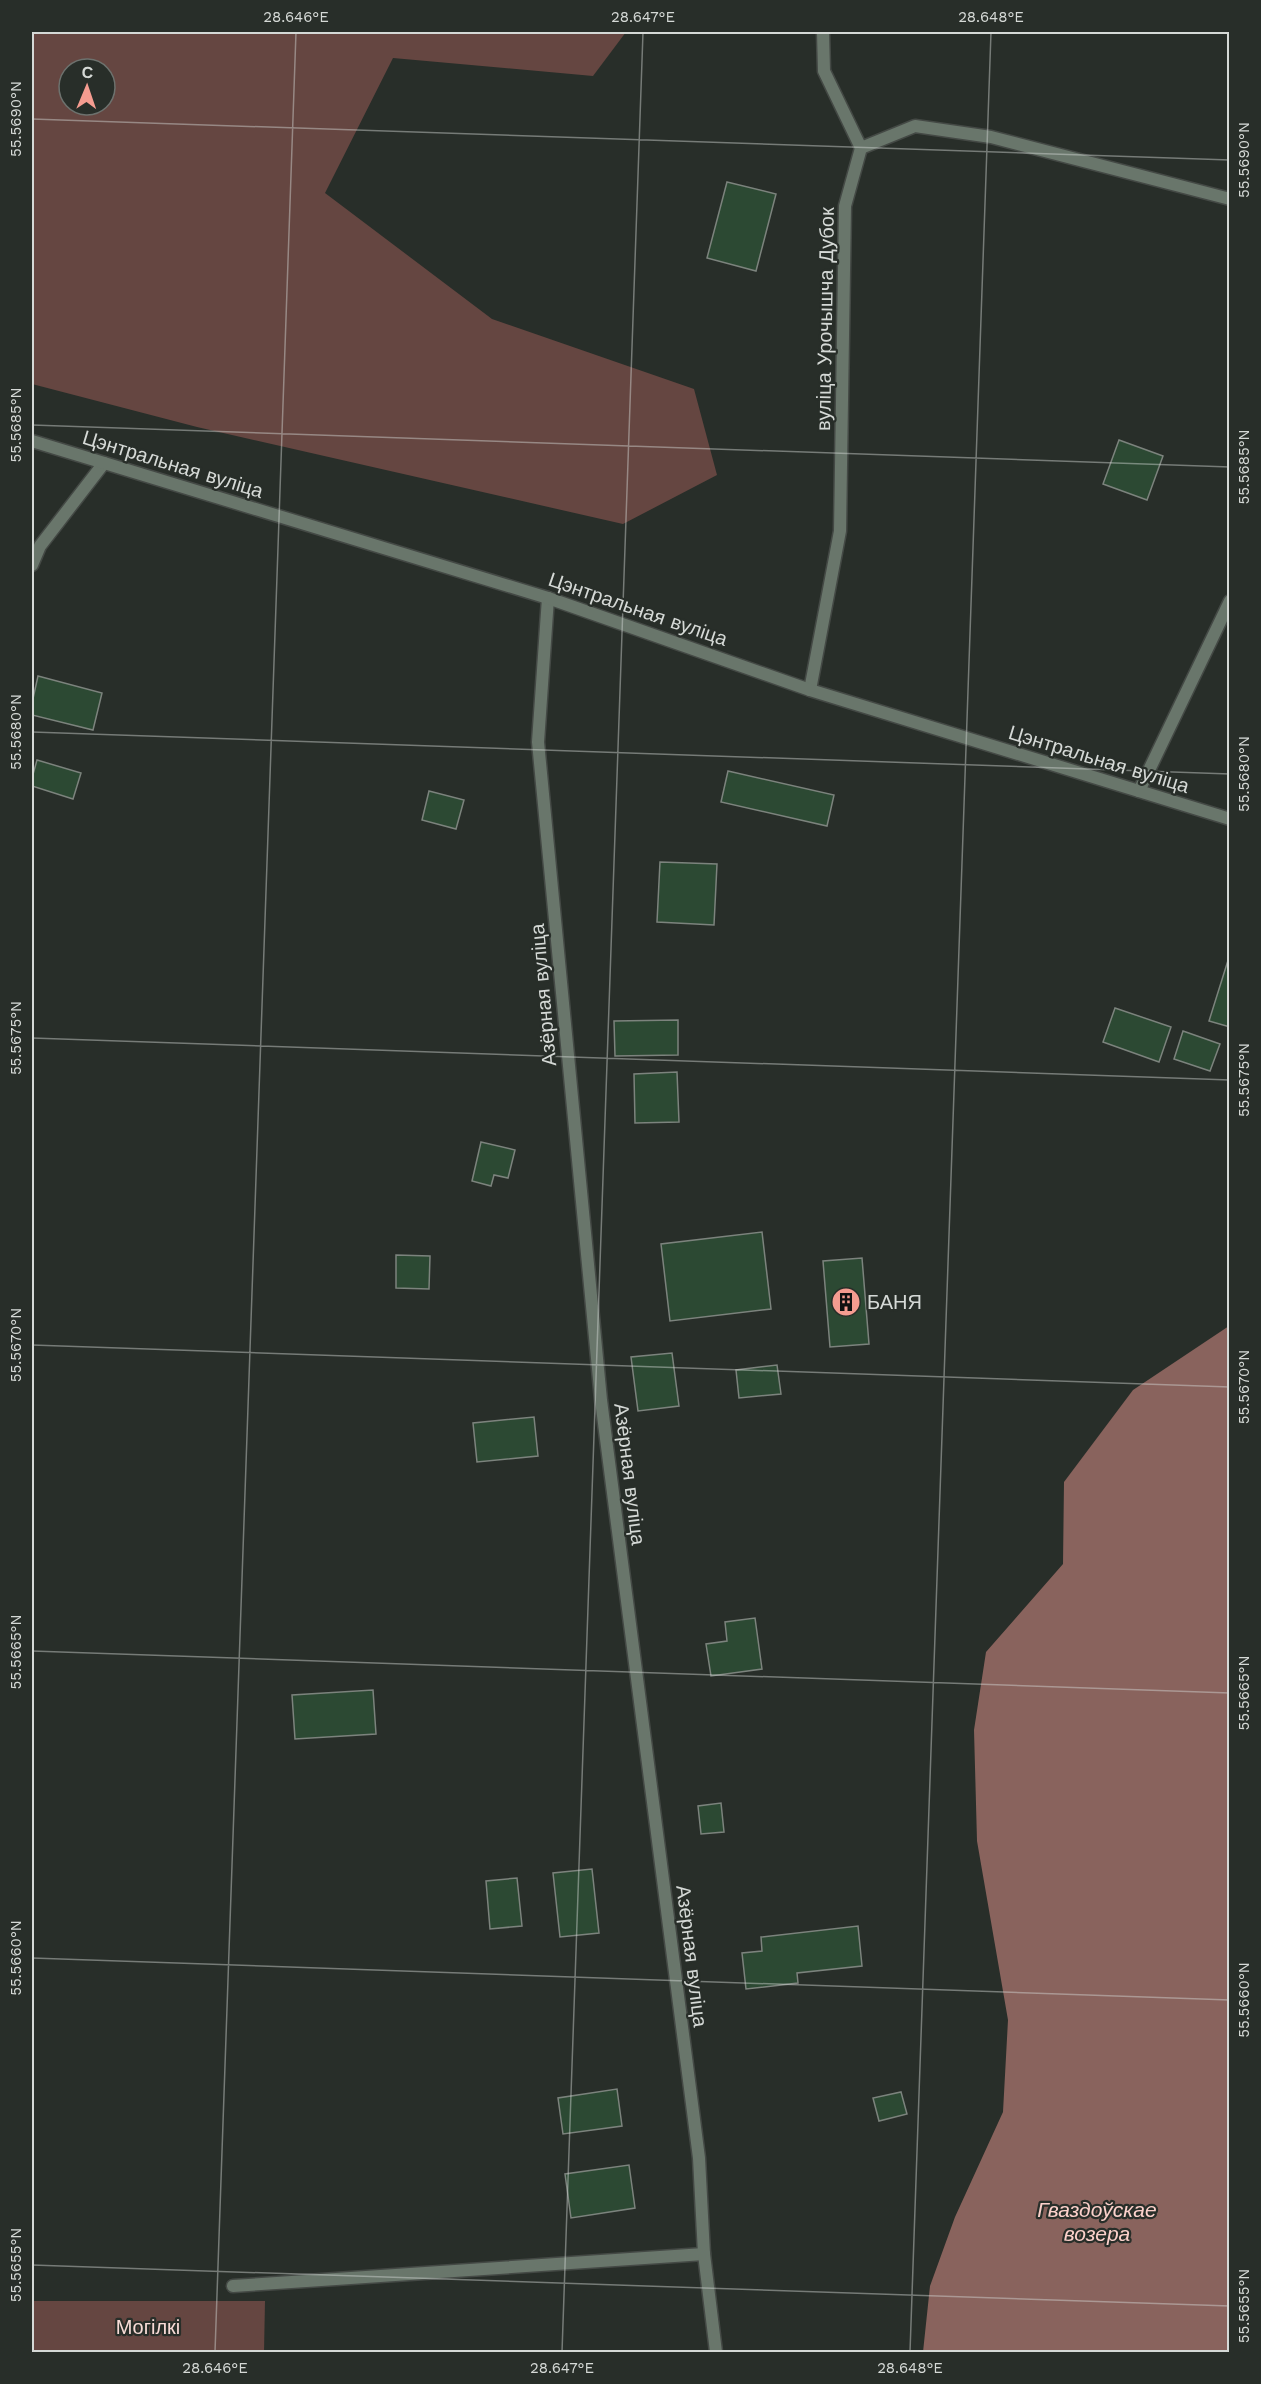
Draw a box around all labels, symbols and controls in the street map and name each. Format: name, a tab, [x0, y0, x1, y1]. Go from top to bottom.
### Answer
text: 28.646°E	[263, 8, 329, 26]
text: 28.647°E	[611, 8, 675, 26]
text: 28.648°E	[958, 8, 1024, 26]
north arrow	[57, 57, 117, 117]
text: С	[81, 63, 94, 82]
text: 55.5690°N	[7, 81, 25, 157]
text: 55.5690°N	[1235, 122, 1253, 198]
street label: вуліца Урочышча Дубок	[811, 207, 839, 431]
text: 55.5685°N	[7, 387, 25, 463]
street label: Цэнтральная вуліца	[80, 425, 267, 503]
text: 55.5685°N	[1235, 429, 1253, 505]
street label: Цэнтральная вуліца	[545, 567, 732, 651]
text: 55.5680°N	[7, 694, 25, 770]
street label: Цэнтральная вуліца	[1006, 720, 1193, 798]
text: 55.5680°N	[1235, 736, 1253, 812]
street label: Азёрная вуліца	[525, 922, 561, 1067]
text: 55.5675°N	[7, 1001, 25, 1075]
text: 55.5675°N	[1235, 1043, 1253, 1117]
building icon: БАНЯ	[830, 1286, 862, 1318]
place label: БАНЯ	[867, 1290, 922, 1314]
text: 55.5670°N	[7, 1308, 25, 1382]
text: 55.5670°N	[1235, 1350, 1253, 1424]
street label: Азёрная вуліца	[609, 1402, 651, 1547]
text: 55.5665°N	[7, 1614, 25, 1690]
text: 55.5665°N	[1235, 1655, 1253, 1731]
street label: Азёрная вуліца	[671, 1884, 713, 2029]
text: 55.5660°N	[7, 1920, 25, 1996]
text: 55.5660°N	[1235, 1962, 1253, 2038]
water label: Гваздоўскае возера	[1037, 2197, 1157, 2246]
text: 55.5655°N	[7, 2228, 25, 2302]
text: 55.5655°N	[1235, 2269, 1253, 2343]
park label: Могілкі	[116, 2315, 180, 2339]
text: 28.646°E	[182, 2359, 248, 2377]
text: 28.647°E	[530, 2359, 594, 2377]
text: 28.648°E	[877, 2359, 943, 2377]

